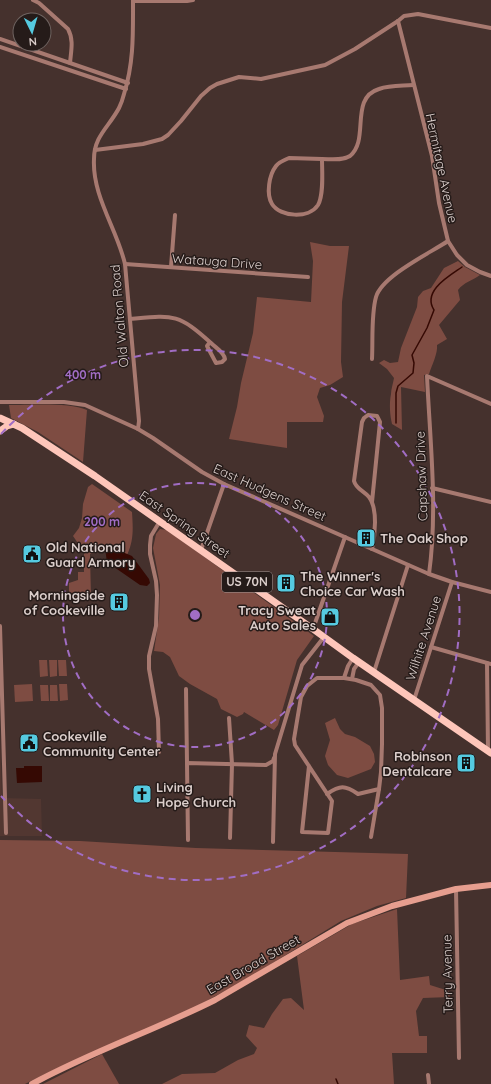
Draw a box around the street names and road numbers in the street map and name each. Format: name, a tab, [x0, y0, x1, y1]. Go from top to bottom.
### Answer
street label: Hermitage Avenue	[423, 112, 461, 224]
street label: Watauga Drive	[171, 250, 263, 272]
street label: Old Walton Road	[107, 264, 131, 368]
street label: Capshaw Drive	[411, 431, 431, 521]
street label: East Hudgens Street	[211, 460, 329, 524]
street label: East Spring Street	[137, 487, 233, 561]
road number: US 70N	[222, 572, 272, 592]
street label: Wilhite Avenue	[402, 594, 444, 682]
street label: East Broad Street	[203, 931, 303, 997]
street label: Terry Avenue	[438, 934, 456, 1014]

